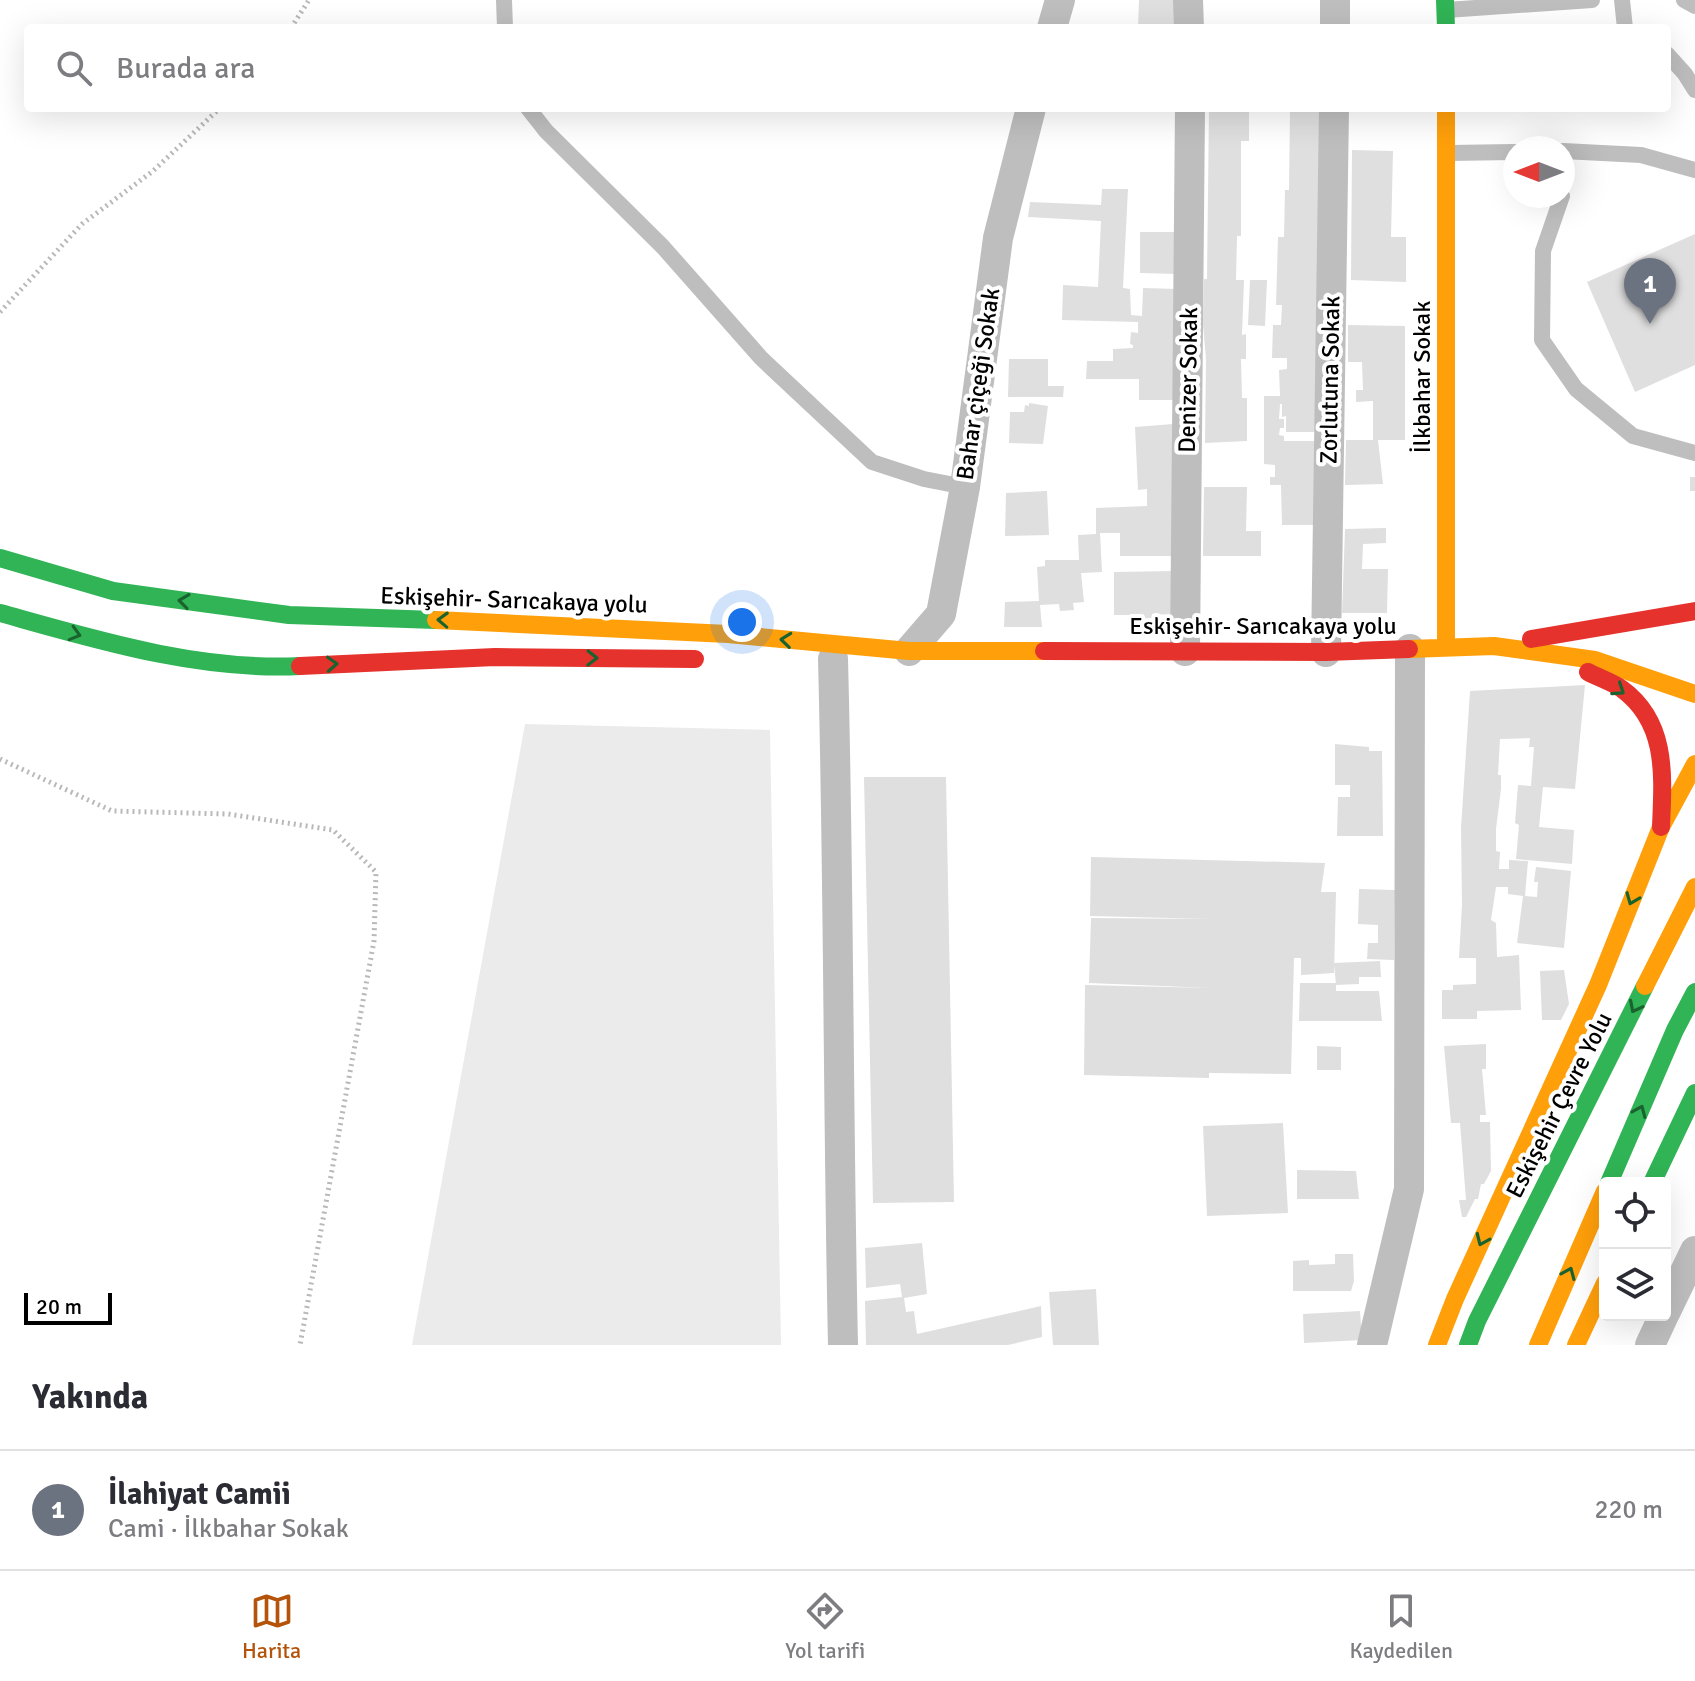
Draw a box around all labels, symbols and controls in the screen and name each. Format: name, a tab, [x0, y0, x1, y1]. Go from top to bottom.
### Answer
search box	[24, 24, 1671, 112]
icon: search	[52, 46, 96, 90]
text: Burada ara	[116, 50, 255, 87]
north arrow	[1503, 136, 1575, 208]
pin: 1	[1624, 258, 1676, 324]
street label: Bahar çiçeği Sokak	[950, 286, 1006, 482]
street label: Zorlutuna Sokak	[1314, 296, 1346, 464]
street label: İlkbahar Sokak	[1407, 301, 1437, 453]
street label: Denizer Sokak	[1172, 307, 1204, 453]
street label: Eskişehir- Sarıcakaya yolu	[380, 580, 648, 620]
one-way arrow	[177, 593, 191, 610]
your location	[722, 602, 762, 642]
street label: Eskişehir- Sarıcakaya yolu	[1129, 611, 1397, 641]
one-way arrow	[436, 612, 449, 629]
one-way arrow	[68, 625, 82, 642]
one-way arrow	[779, 632, 792, 649]
one-way arrow	[586, 649, 599, 666]
one-way arrow	[326, 656, 339, 673]
one-way arrow	[1611, 680, 1625, 695]
one-way arrow	[1625, 891, 1642, 905]
one-way arrow	[1629, 998, 1645, 1013]
street label: Eskişehir Çevre Yolu	[1499, 1007, 1619, 1203]
one-way arrow	[1630, 1105, 1646, 1120]
map controls	[1599, 1177, 1671, 1321]
button: locate	[1599, 1177, 1671, 1249]
one-way arrow	[1476, 1231, 1492, 1246]
button: layers	[1599, 1249, 1671, 1321]
one-way arrow	[1560, 1267, 1576, 1282]
scale bar	[24, 1289, 112, 1325]
text: 20 m	[36, 1293, 82, 1320]
text: Yakında	[32, 1376, 148, 1418]
text: İlahiyat Camii	[108, 1476, 291, 1513]
text: 1	[51, 1494, 65, 1526]
text: 220 m	[1594, 1494, 1663, 1526]
text: Cami · İlkbahar Sokak	[108, 1513, 349, 1545]
tab: Harita	[242, 1589, 301, 1664]
tab: Yol tarifi	[785, 1589, 865, 1664]
tab: Kaydedilen	[1349, 1589, 1453, 1664]

